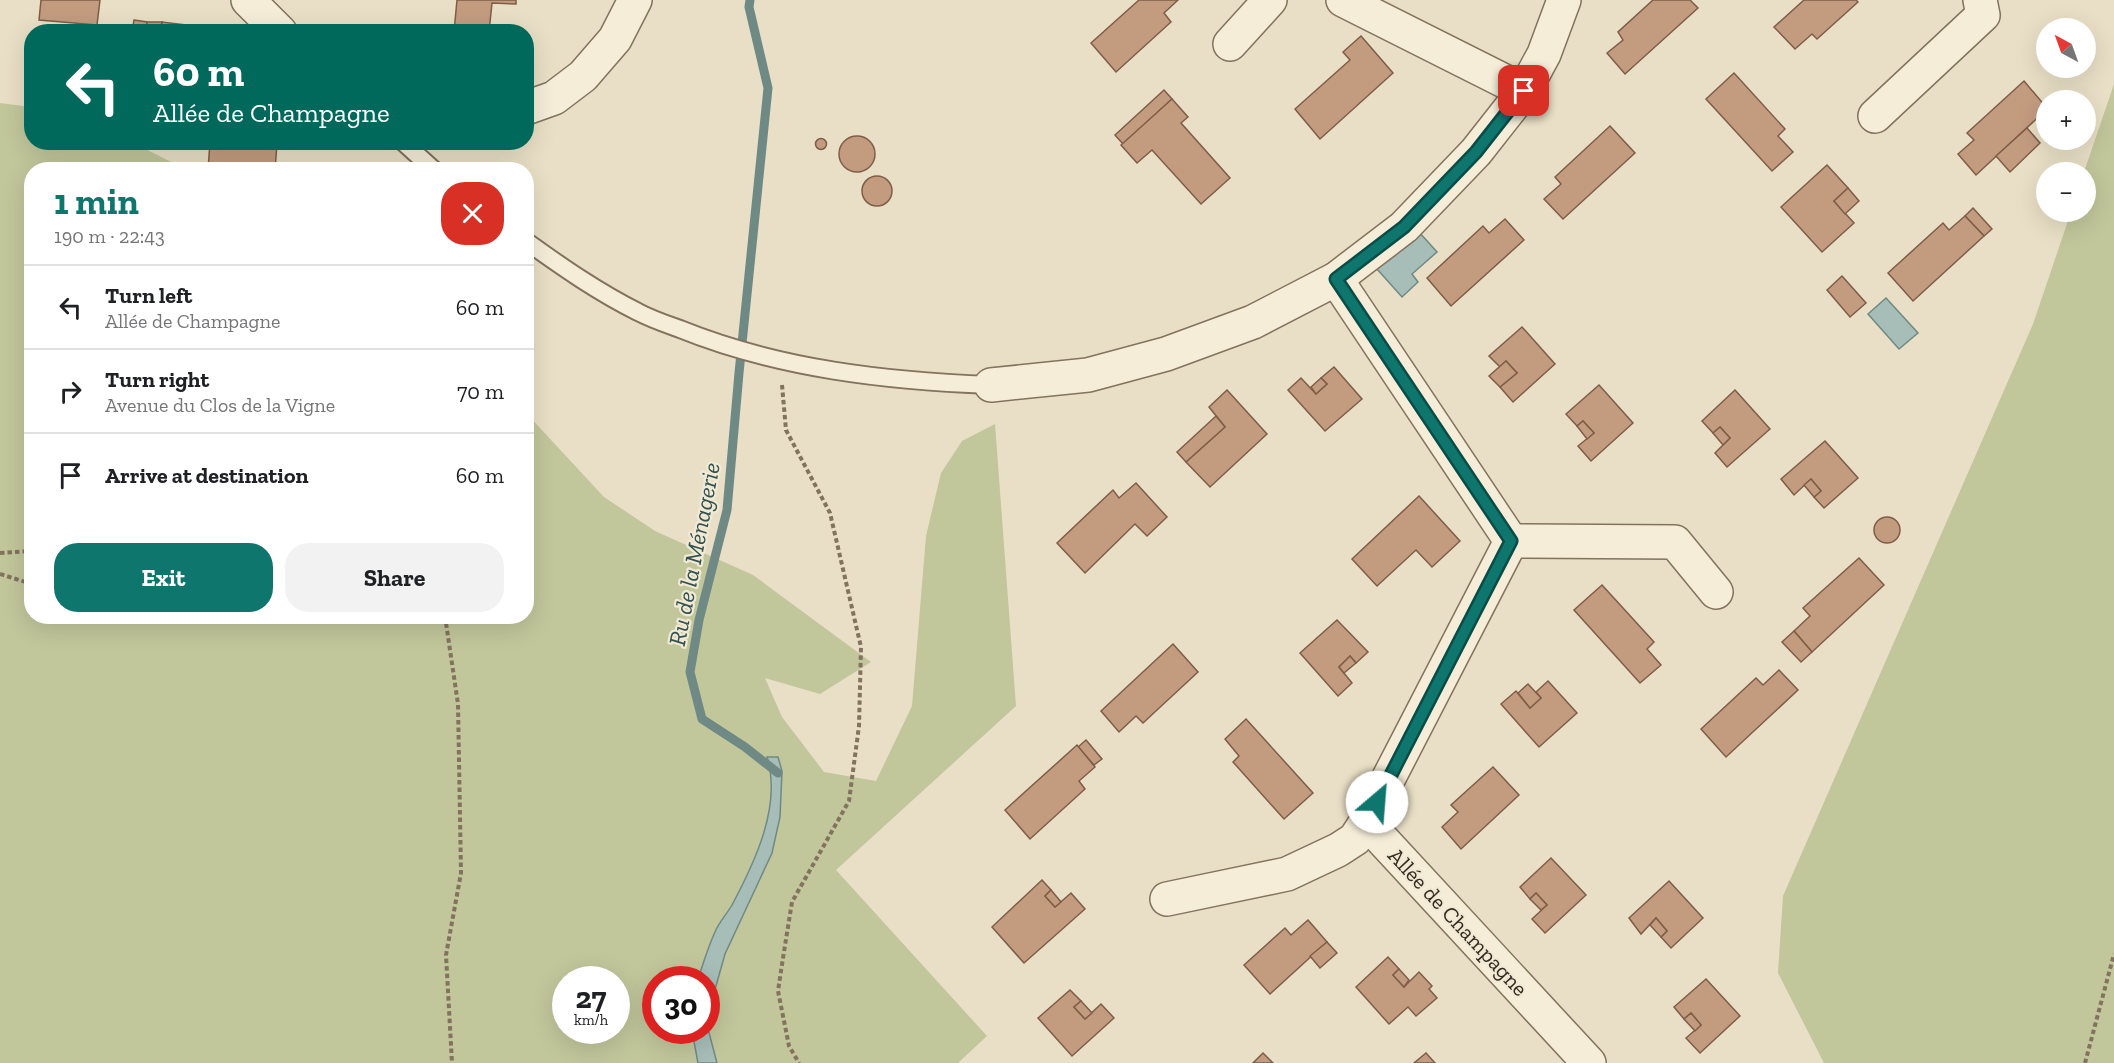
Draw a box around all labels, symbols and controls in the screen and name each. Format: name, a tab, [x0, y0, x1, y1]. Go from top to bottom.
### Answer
north arrow	[2036, 18, 2096, 78]
map controls	[2036, 18, 2096, 222]
text: 60 m	[153, 46, 244, 97]
icon: left	[54, 48, 132, 126]
pin	[1498, 65, 1549, 116]
icon: arrive	[1507, 74, 1540, 107]
button: +	[2036, 90, 2096, 150]
text: Allée de Champagne	[153, 97, 390, 129]
button: −	[2036, 162, 2096, 222]
text: 1 min	[54, 180, 139, 223]
button: close	[441, 182, 504, 245]
text: 190 m · 22:43	[54, 224, 165, 248]
text: Turn left	[105, 282, 192, 309]
icon: left	[54, 291, 87, 324]
text: 60 m	[456, 294, 504, 321]
text: Allée de Champagne	[105, 309, 280, 333]
text: Turn right	[105, 366, 209, 393]
icon: right	[54, 375, 87, 408]
text: 70 m	[457, 378, 504, 405]
text: Avenue du Clos de la Vigne	[105, 393, 335, 417]
icon: arrive	[54, 459, 87, 492]
water label: Ru de la Ménagerie	[662, 460, 726, 648]
text: Arrive at destination	[105, 462, 308, 489]
text: 60 m	[456, 462, 504, 489]
button: Exit	[54, 543, 273, 612]
button: Share	[285, 543, 504, 612]
position arrow	[1345, 770, 1409, 834]
street label: Allée de Champagne	[1382, 842, 1534, 1002]
speed limit sign: 30	[642, 966, 720, 1044]
text: 27	[576, 980, 606, 1016]
text: km/h	[574, 1011, 608, 1029]

